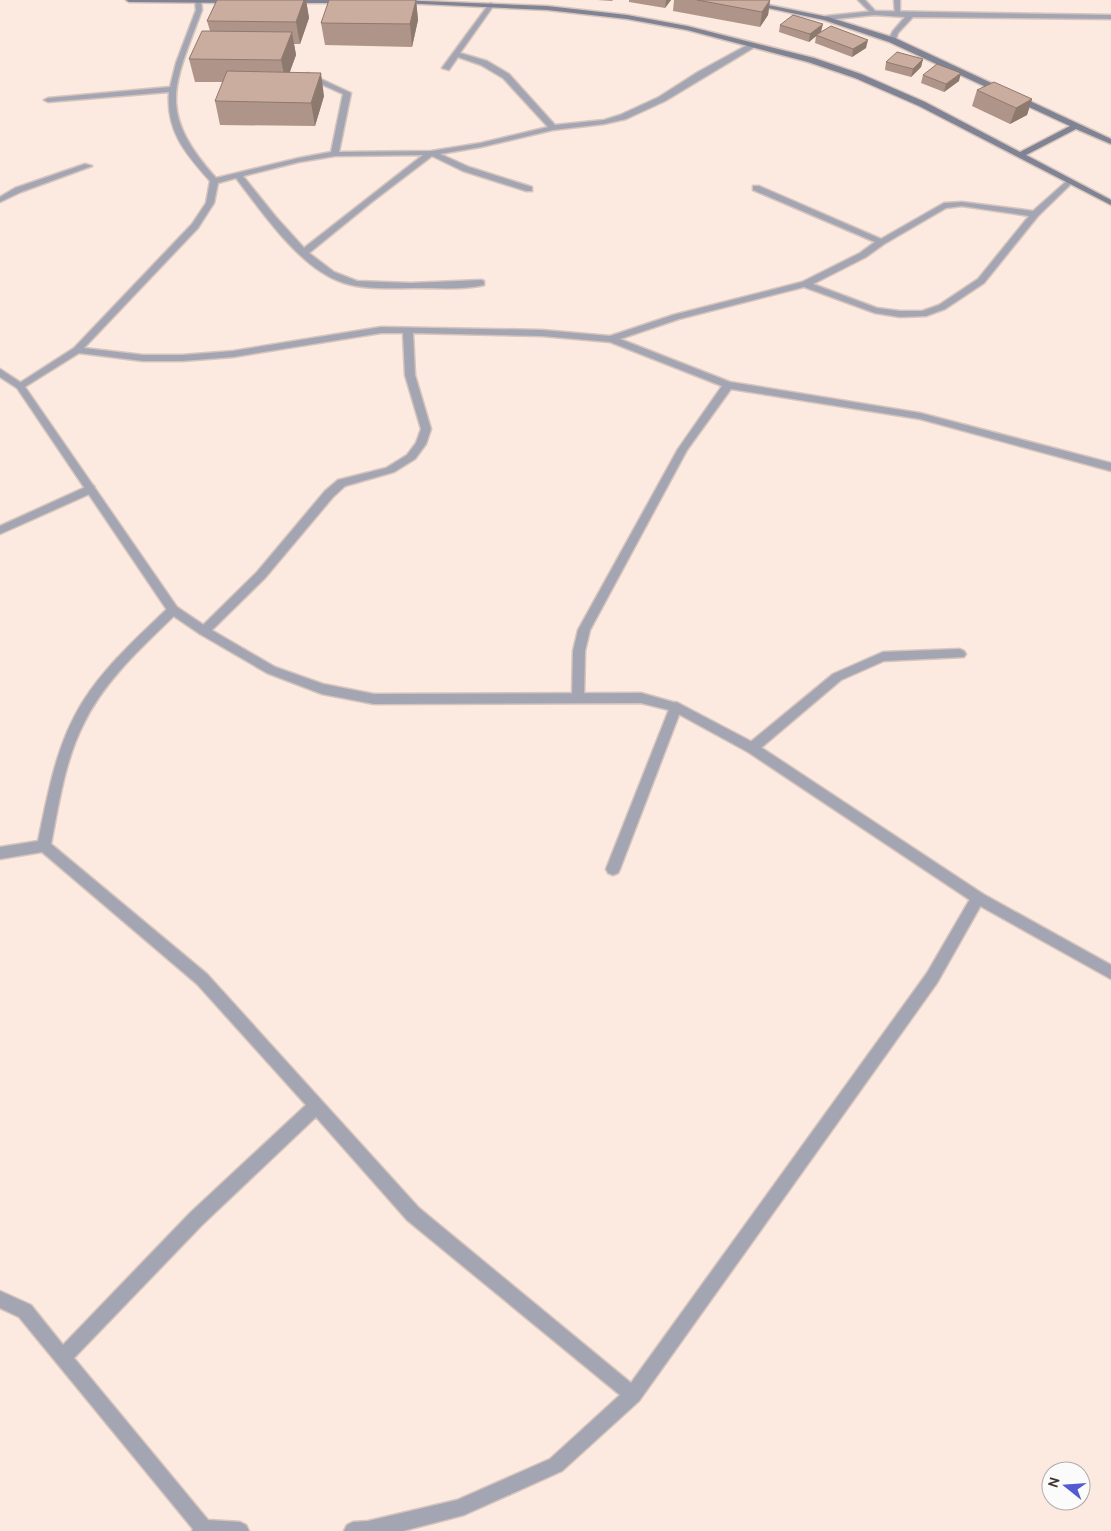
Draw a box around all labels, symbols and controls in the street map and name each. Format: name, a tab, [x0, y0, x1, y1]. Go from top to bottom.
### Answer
north arrow	[1041, 1461, 1091, 1511]
text: N	[1044, 1475, 1064, 1490]

